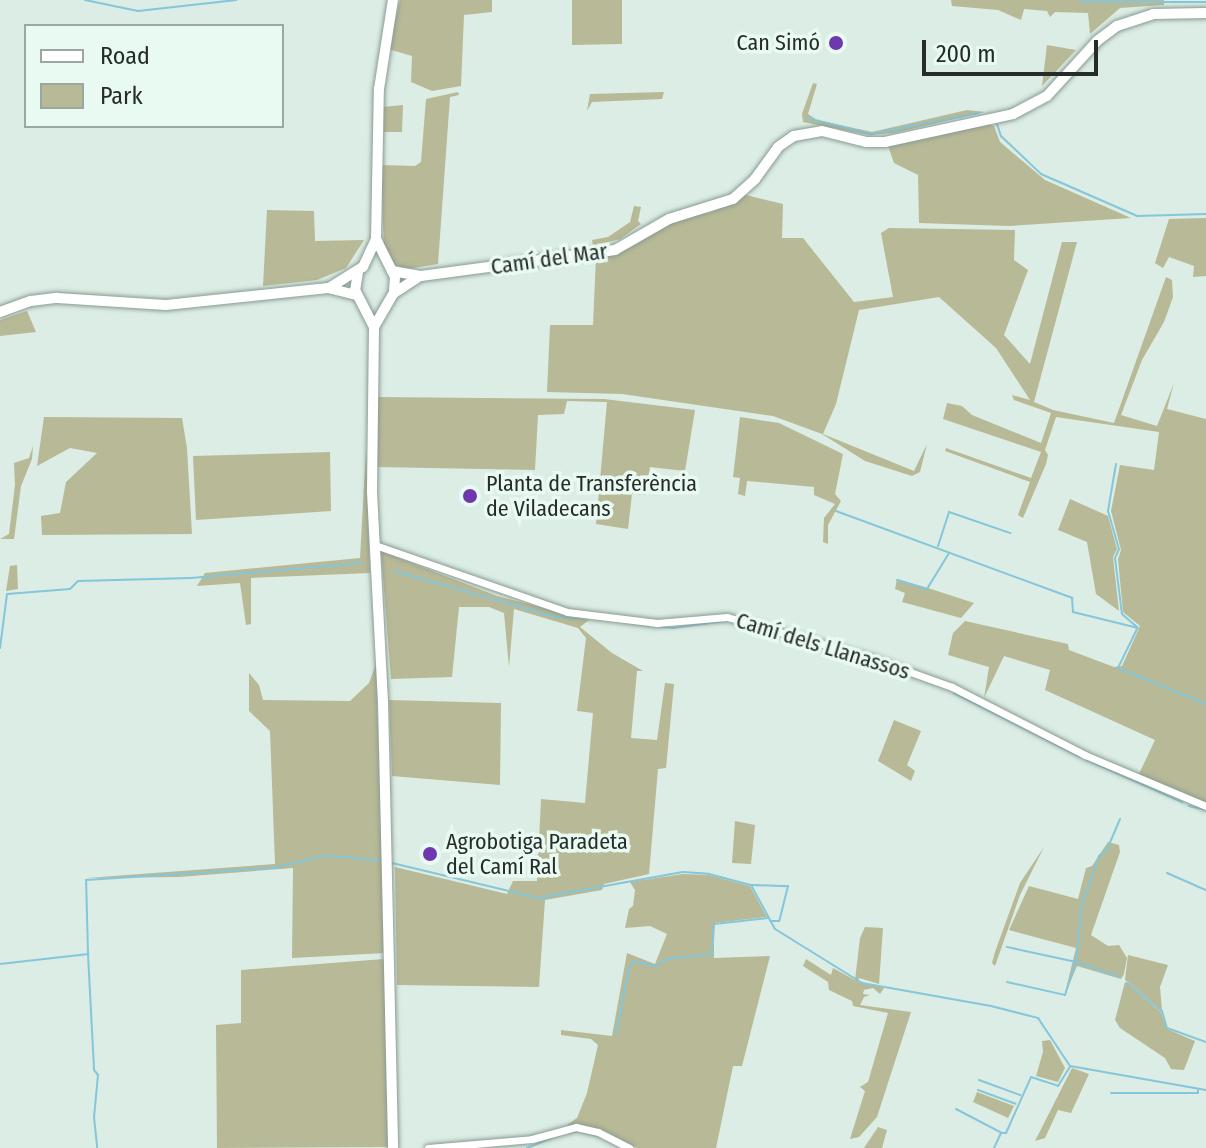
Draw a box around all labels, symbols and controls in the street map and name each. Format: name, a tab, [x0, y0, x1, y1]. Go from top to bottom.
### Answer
legend	[24, 24, 284, 128]
scale bar	[926, 24, 1102, 74]
place label: Can Simó	[737, 30, 820, 56]
marker: Can Simó	[827, 34, 845, 52]
text: 200 m	[936, 40, 996, 68]
text: Road	[100, 42, 150, 70]
text: Park	[100, 82, 143, 110]
street label: Camí del Mar	[489, 238, 609, 280]
place label: Planta de Transferència de Viladecans	[486, 470, 697, 522]
marker: Planta de Transferència de Viladecans	[461, 487, 479, 505]
street label: Camí dels Llanassos	[733, 607, 913, 685]
place label: Agrobotiga Paradeta del Camí Ral	[446, 828, 628, 880]
marker: Agrobotiga Paradeta del Camí Ral	[421, 845, 439, 863]

